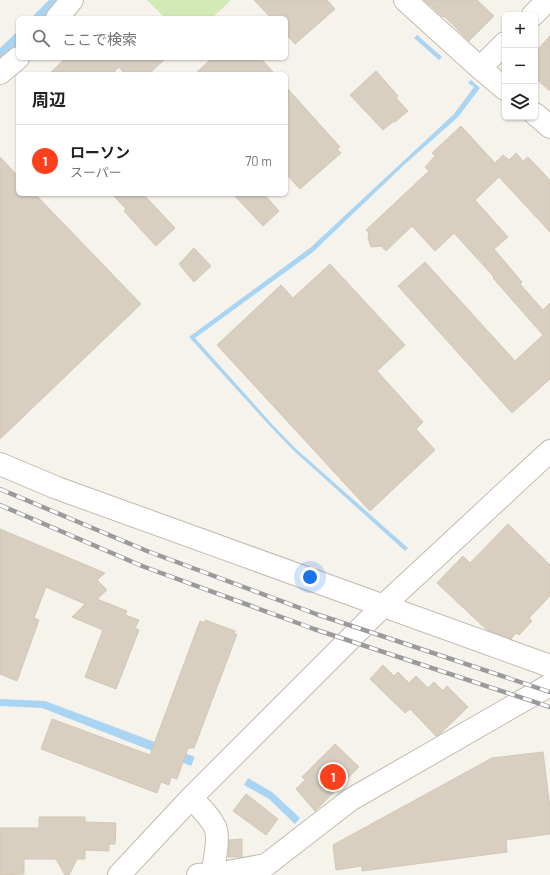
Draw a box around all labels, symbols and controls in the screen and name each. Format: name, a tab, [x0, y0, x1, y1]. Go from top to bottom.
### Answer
map controls	[502, 12, 538, 120]
button: +	[502, 12, 538, 48]
search box	[16, 16, 288, 60]
icon: search	[30, 27, 52, 49]
text: ここで検索	[62, 30, 137, 48]
button: −	[502, 48, 538, 84]
button: layers	[502, 84, 538, 120]
text: 周辺	[32, 89, 66, 109]
text: ローソン	[70, 143, 130, 161]
text: 1	[43, 153, 47, 169]
text: 70 m	[245, 153, 272, 169]
text: スーパー	[70, 164, 122, 180]
your location	[300, 567, 320, 587]
pin: 1	[320, 762, 346, 792]

